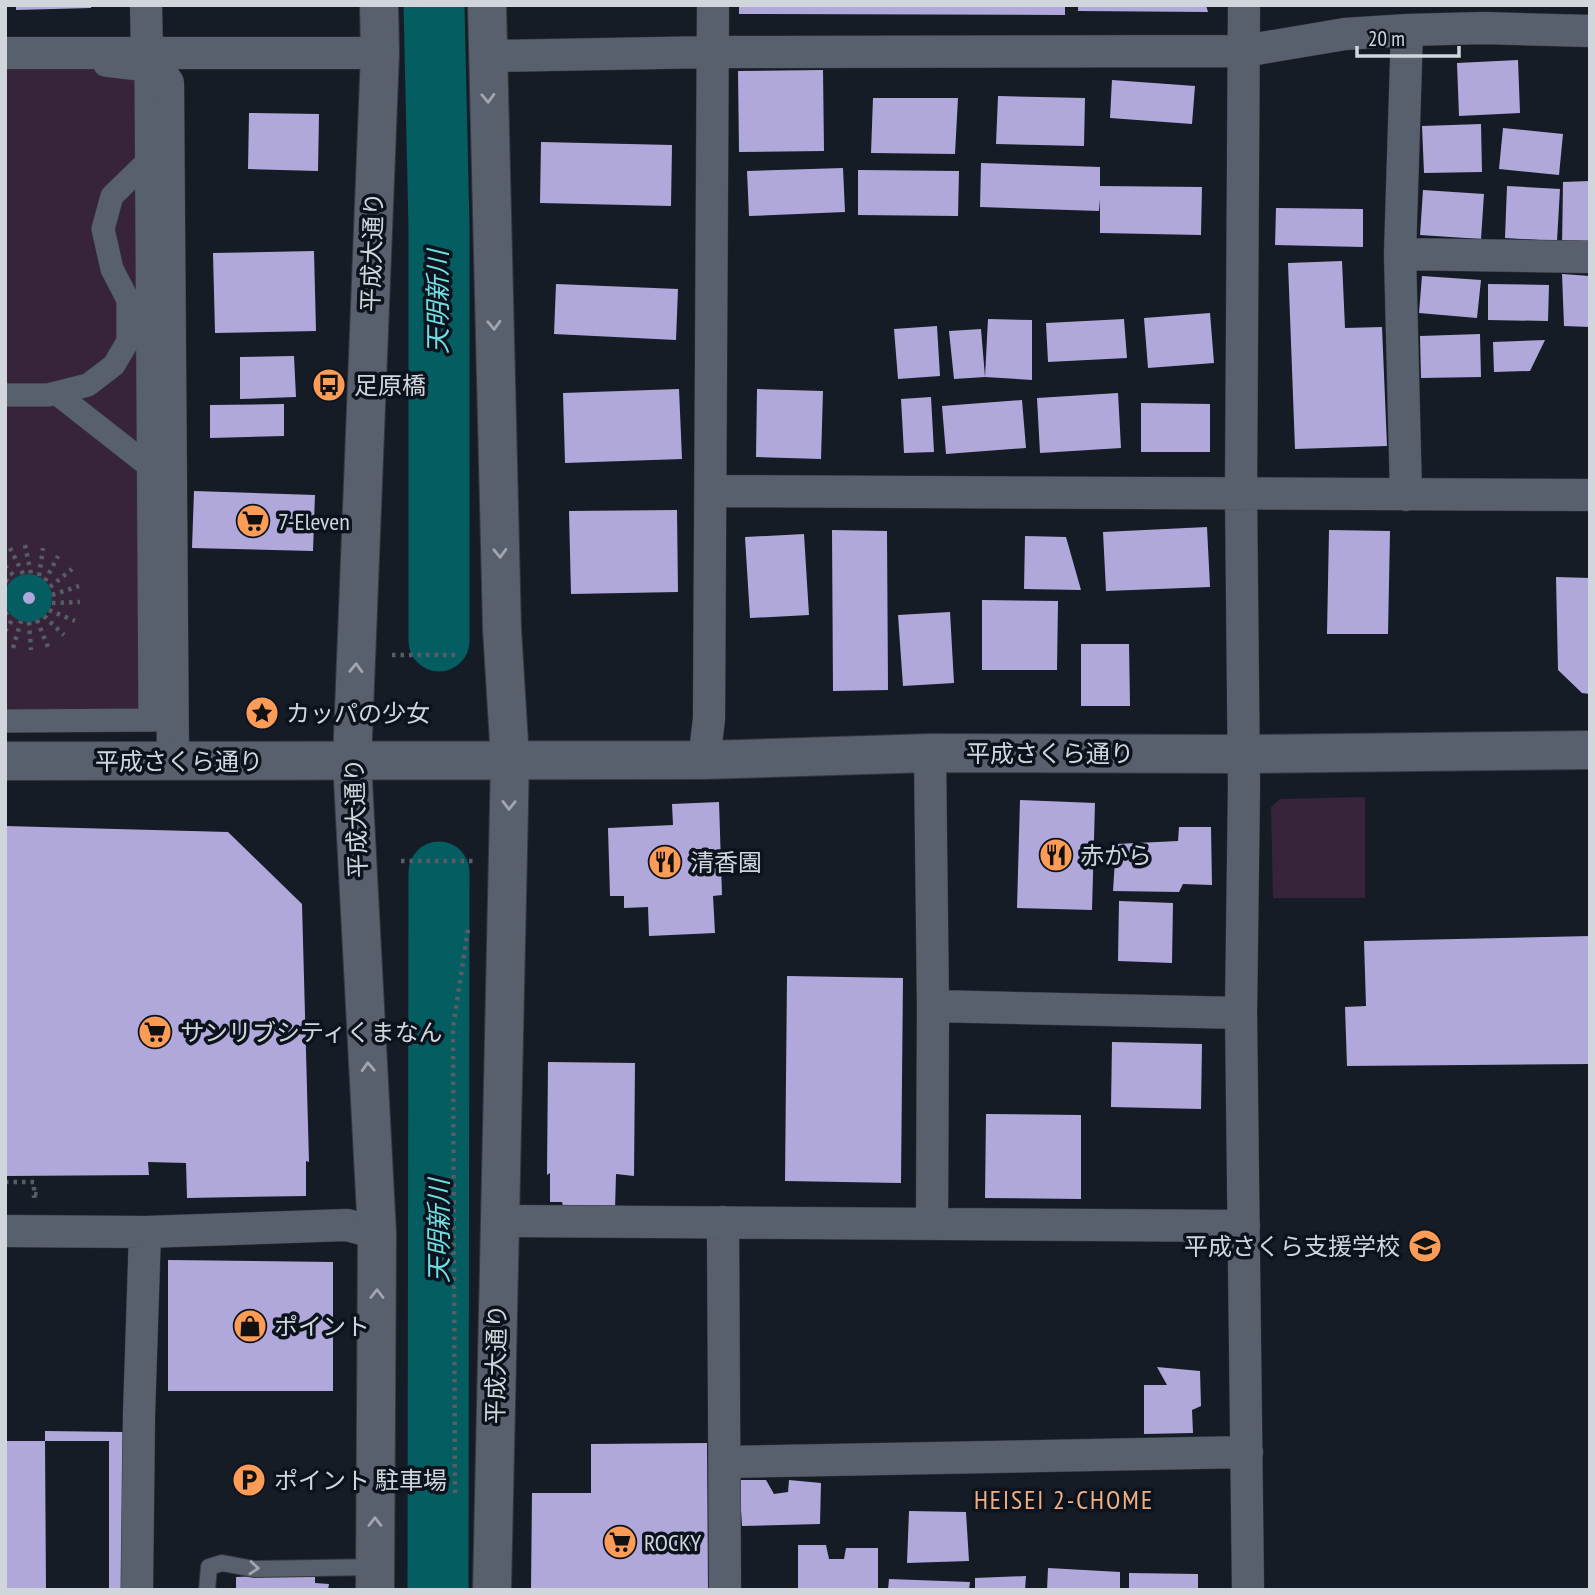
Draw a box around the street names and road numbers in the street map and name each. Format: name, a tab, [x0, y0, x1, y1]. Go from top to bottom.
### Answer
street label: 平成大通り	[354, 191, 390, 313]
street label: 平成さくら通り	[966, 738, 1134, 769]
street label: 平成さくら通り	[95, 746, 263, 777]
street label: 平成大通り	[338, 757, 374, 879]
street label: 平成大通り	[479, 1304, 513, 1424]

